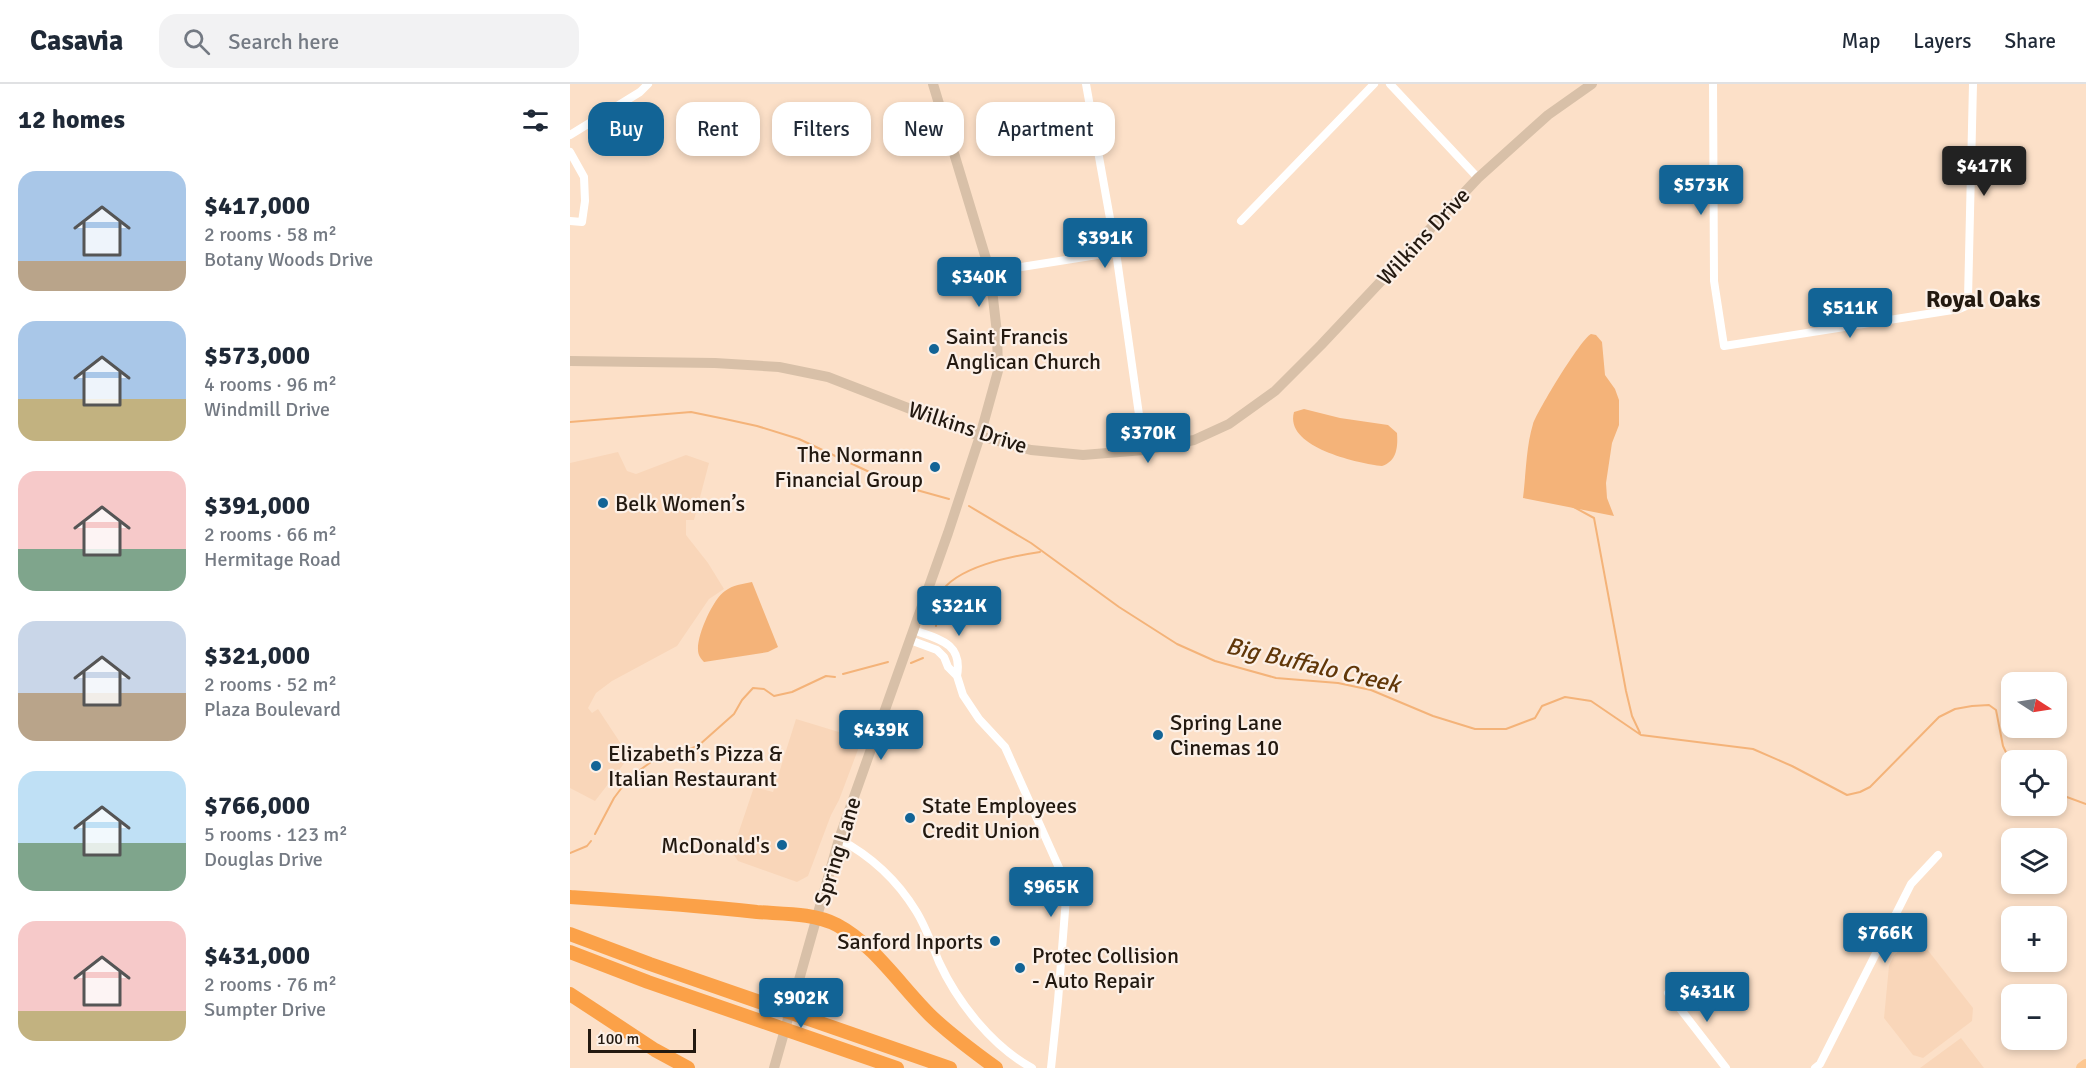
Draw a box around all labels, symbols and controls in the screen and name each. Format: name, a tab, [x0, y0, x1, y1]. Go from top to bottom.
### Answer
search box	[159, 14, 579, 68]
text: Casavia	[30, 24, 123, 58]
icon: search	[180, 25, 213, 58]
text: Search here	[228, 28, 339, 55]
text: Map	[1842, 28, 1880, 54]
text: Layers	[1913, 28, 1971, 54]
text: Share	[2004, 28, 2056, 54]
chip: Buy	[588, 102, 664, 156]
chip: Rent	[676, 102, 760, 156]
chip: Filters	[772, 102, 871, 156]
chip: New	[883, 102, 964, 156]
chip: Apartment	[976, 102, 1115, 156]
text: 12 homes	[18, 104, 125, 136]
icon: filters	[519, 104, 552, 137]
pin: $417K	[1942, 146, 2026, 197]
text: $417K	[1956, 153, 2012, 178]
pin: $573K	[1659, 165, 1743, 216]
text: $573K	[1673, 172, 1729, 197]
street label: Wilkins Drive	[1371, 182, 1475, 291]
text: $417,000	[204, 190, 310, 222]
icon: home	[66, 195, 138, 267]
pin: $391K	[1063, 218, 1147, 269]
text: 2 rooms · 58 m²	[204, 222, 337, 247]
text: $391K	[1077, 225, 1133, 250]
text: Botany Woods Drive	[204, 247, 373, 272]
pin: $340K	[937, 257, 1021, 308]
text: $340K	[951, 264, 1007, 289]
district label: Royal Oaks	[1926, 284, 2041, 314]
pin: $511K	[1808, 288, 1892, 339]
text: $511K	[1822, 295, 1878, 320]
place label: Saint Francis Anglican Church	[946, 323, 1101, 375]
text: $573,000	[204, 340, 310, 372]
marker: Saint Francis Anglican Church	[927, 342, 941, 356]
icon: home	[66, 345, 138, 417]
text: 4 rooms · 96 m²	[204, 372, 337, 397]
street label: Wilkins Drive	[905, 396, 1031, 459]
text: Windmill Drive	[204, 397, 330, 422]
pin: $370K	[1106, 413, 1190, 464]
text: $370K	[1120, 420, 1176, 445]
place label: The Normann Financial Group	[774, 441, 923, 493]
marker: The Normann Financial Group	[928, 460, 942, 474]
text: $391,000	[204, 490, 310, 522]
place label: Belk Women’s	[615, 490, 745, 517]
icon: home	[66, 495, 138, 567]
marker: Belk Women’s	[596, 496, 610, 510]
text: 2 rooms · 66 m²	[204, 522, 337, 547]
text: Hermitage Road	[204, 547, 341, 572]
pin: $321K	[917, 586, 1001, 637]
text: $321K	[931, 593, 987, 618]
water label: Big Buffalo Creek	[1223, 630, 1405, 700]
text: $321,000	[204, 640, 310, 672]
icon: home	[66, 645, 138, 717]
text: 2 rooms · 52 m²	[204, 672, 337, 697]
north arrow	[2001, 672, 2067, 738]
map controls	[2001, 672, 2067, 1050]
text: Plaza Boulevard	[204, 697, 341, 722]
place label: Spring Lane Cinemas 10	[1170, 709, 1282, 761]
pin: $439K	[839, 710, 923, 761]
text: $439K	[853, 717, 909, 742]
marker: Spring Lane Cinemas 10	[1151, 728, 1165, 742]
place label: Elizabeth’s Pizza & Italian Restaurant	[608, 740, 783, 792]
button: locate	[2001, 750, 2067, 816]
marker: Elizabeth’s Pizza & Italian Restaurant	[589, 759, 603, 773]
text: $766,000	[204, 790, 310, 822]
place label: State Employees Credit Union	[922, 792, 1077, 844]
street label: Spring Lane	[808, 794, 867, 909]
icon: home	[66, 795, 138, 867]
marker: State Employees Credit Union	[903, 811, 917, 825]
text: 5 rooms · 123 m²	[204, 822, 348, 847]
button: layers	[2001, 828, 2067, 894]
place label: McDonald's	[661, 832, 770, 859]
marker: McDonald's	[775, 838, 789, 852]
text: Douglas Drive	[204, 847, 323, 872]
pin: $965K	[1009, 867, 1093, 918]
text: $965K	[1023, 874, 1079, 899]
button: +	[2001, 906, 2067, 972]
pin: $766K	[1843, 913, 1927, 964]
text: $766K	[1857, 920, 1913, 945]
place label: Sanford Inports	[837, 928, 983, 955]
marker: Sanford Inports	[988, 934, 1002, 948]
text: $431,000	[204, 940, 310, 972]
place label: Protec Collision - Auto Repair	[1032, 942, 1179, 994]
icon: home	[66, 945, 138, 1017]
marker: Protec Collision - Auto Repair	[1013, 961, 1027, 975]
text: 2 rooms · 76 m²	[204, 972, 337, 997]
pin: $431K	[1665, 972, 1749, 1023]
pin: $902K	[759, 978, 843, 1029]
text: $431K	[1679, 979, 1735, 1004]
button: −	[2001, 984, 2067, 1050]
text: $902K	[773, 985, 829, 1010]
text: Sumpter Drive	[204, 997, 326, 1022]
scale bar	[588, 1026, 696, 1054]
text: 100 m	[597, 1029, 639, 1049]

